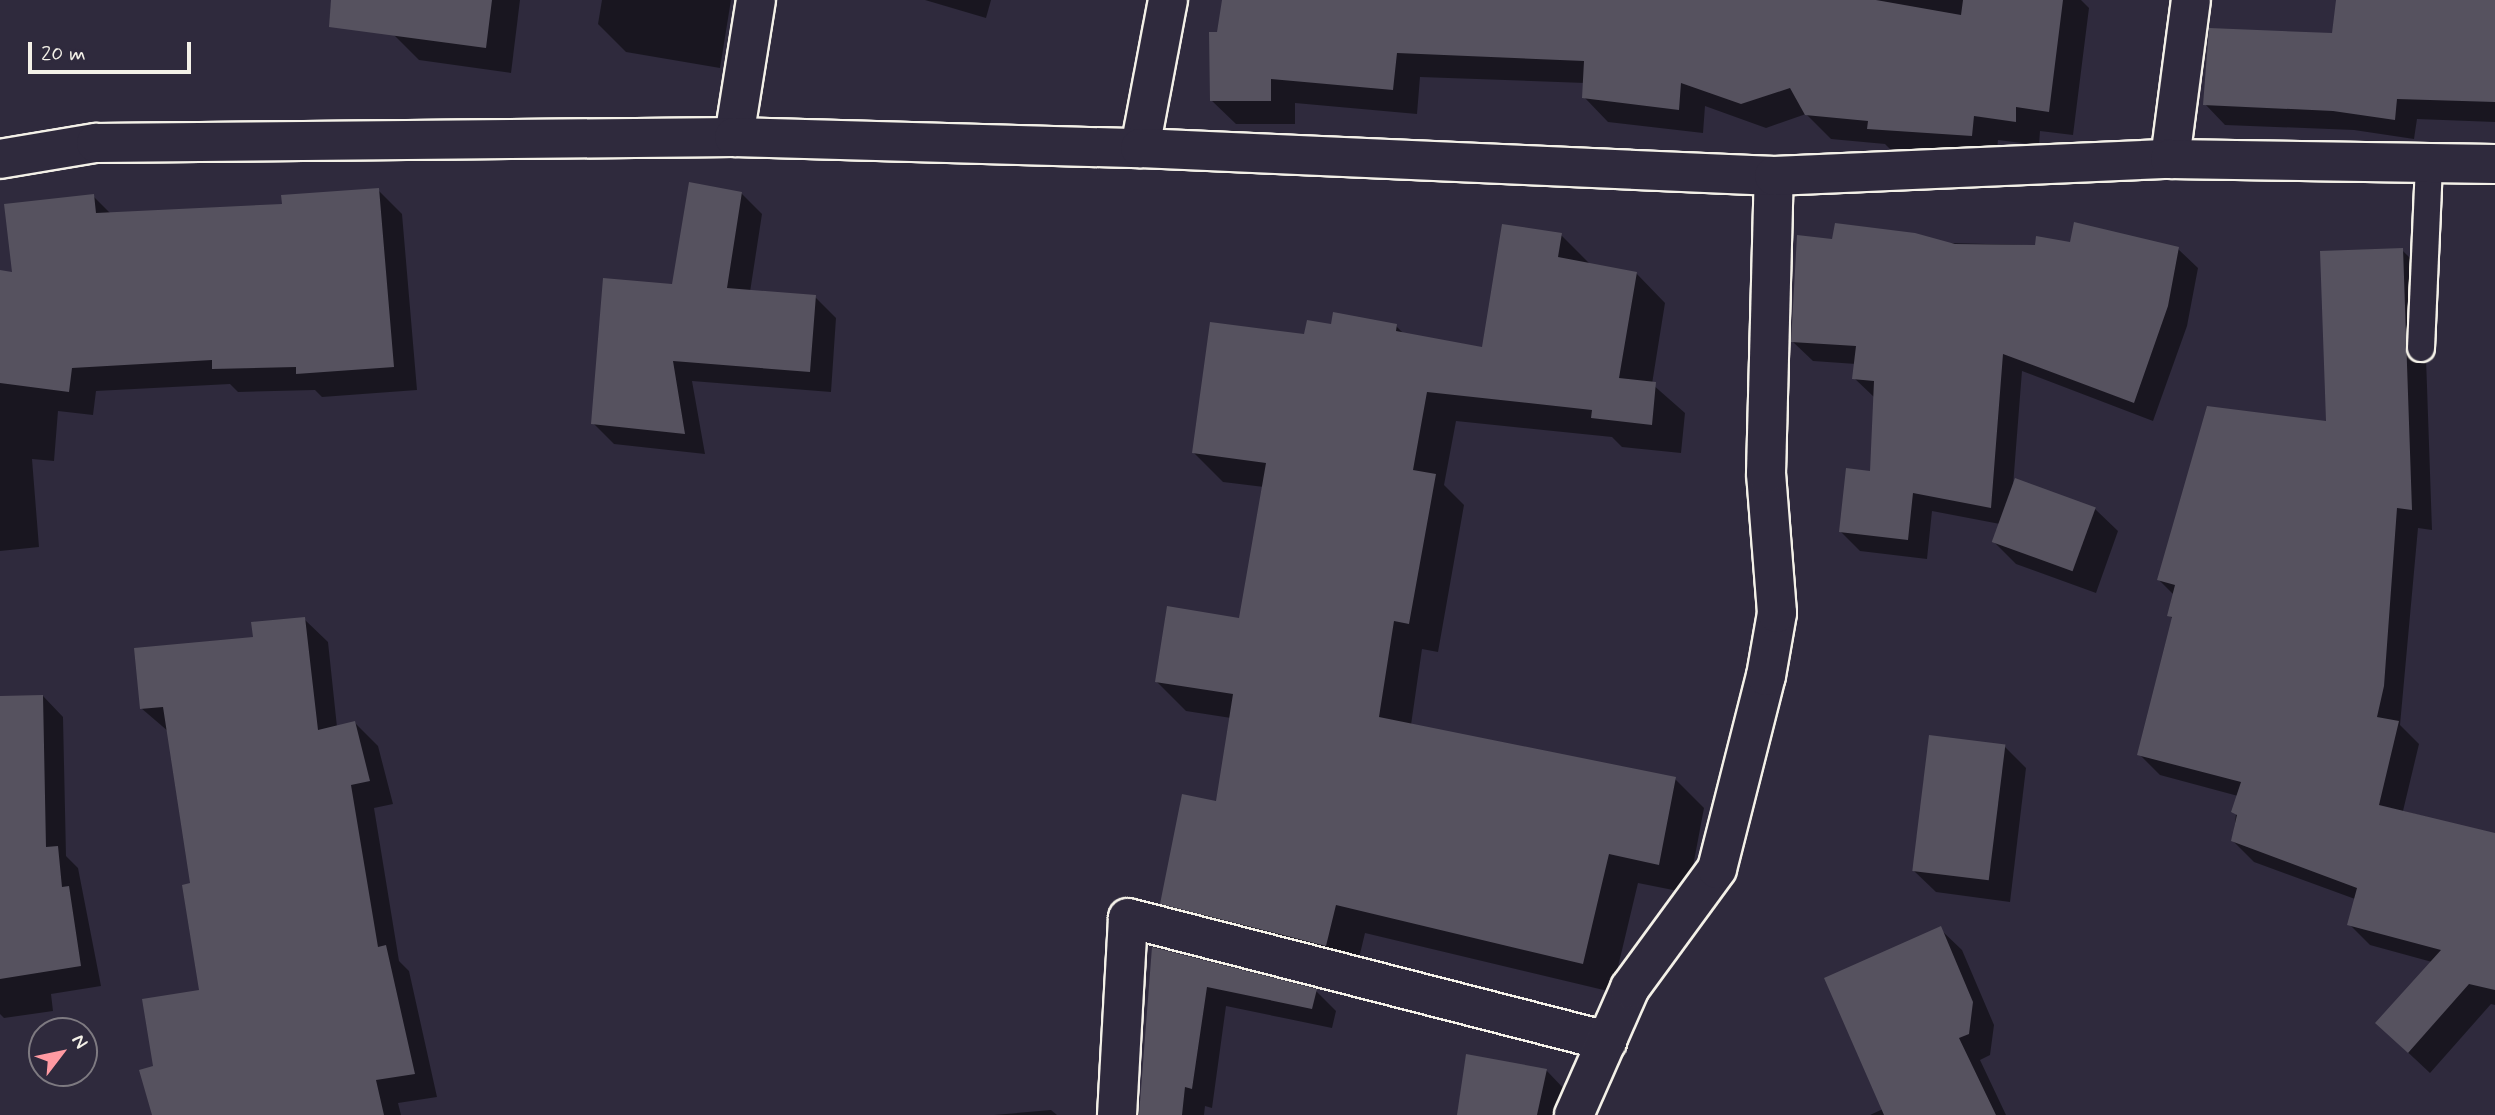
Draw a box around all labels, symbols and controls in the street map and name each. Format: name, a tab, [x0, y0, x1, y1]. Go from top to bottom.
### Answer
scale bar	[32, 28, 194, 72]
text: 20 m	[41, 40, 86, 68]
north arrow	[28, 1017, 98, 1087]
text: N	[66, 1030, 93, 1054]

